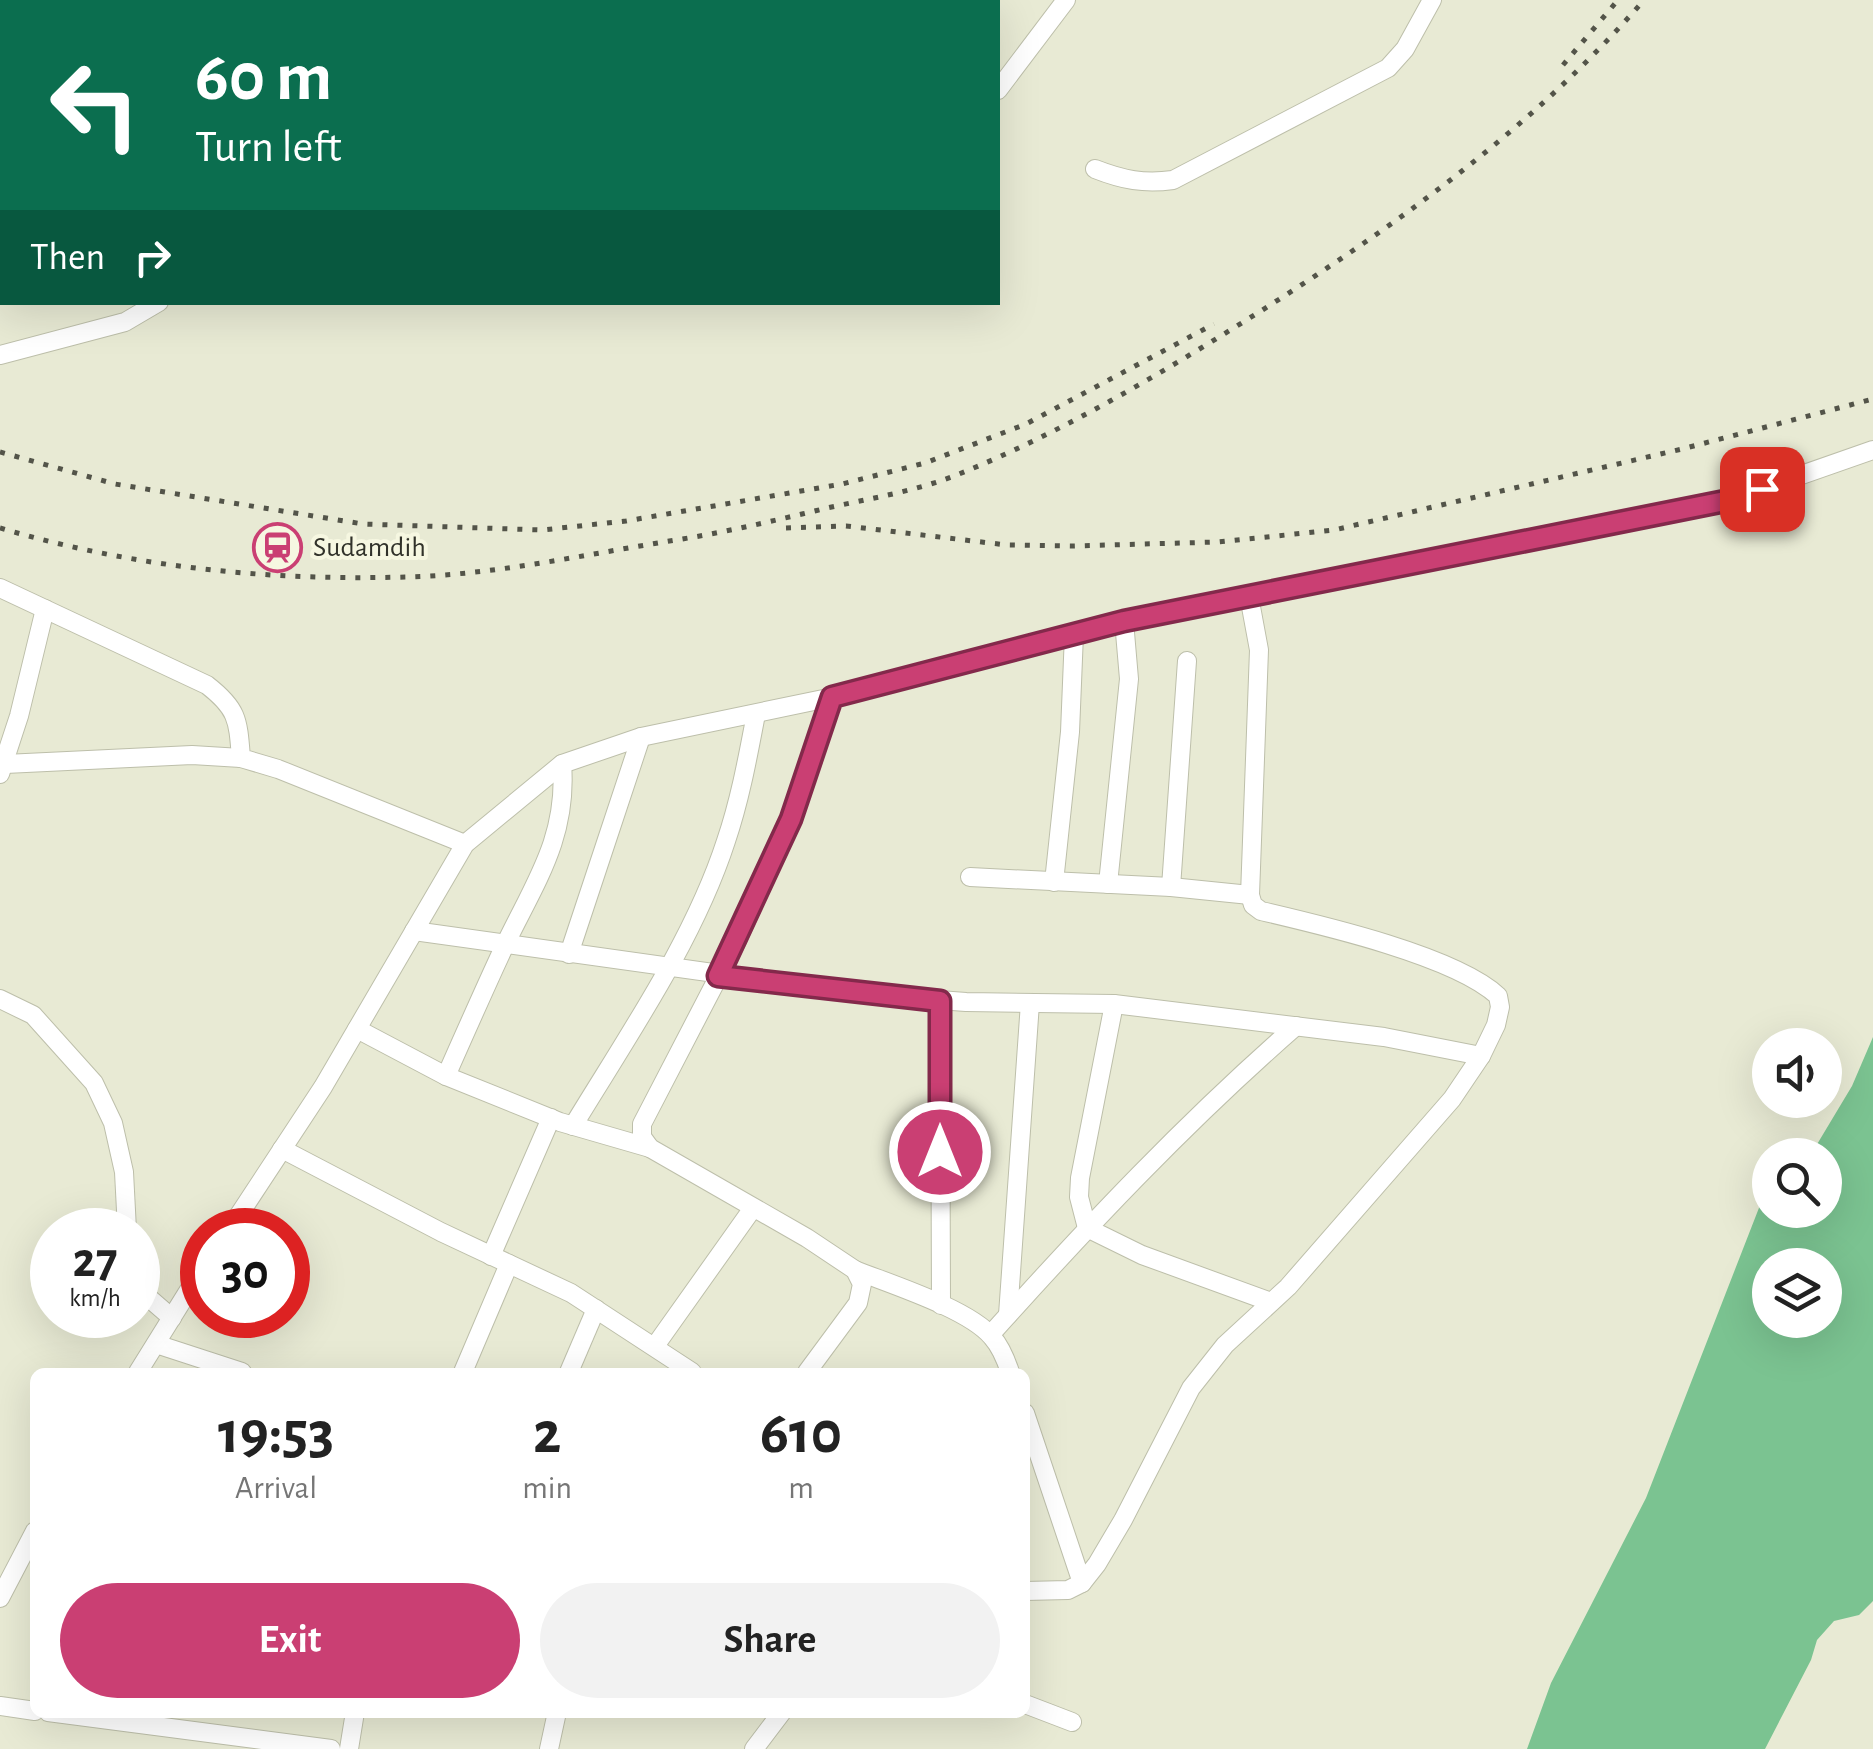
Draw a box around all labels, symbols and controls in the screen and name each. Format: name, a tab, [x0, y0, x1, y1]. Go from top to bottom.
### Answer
icon: left	[30, 40, 160, 170]
text: 60 m	[195, 43, 332, 113]
text: Turn left	[195, 125, 342, 170]
icon: right	[125, 230, 180, 285]
text: Then	[30, 239, 105, 277]
pin	[1720, 447, 1805, 532]
icon: arrive	[1735, 462, 1790, 517]
station icon: Sudamdih	[252, 522, 304, 574]
place label: Sudamdih	[313, 534, 426, 562]
map controls	[1752, 1028, 1842, 1338]
button: sound	[1752, 1028, 1842, 1118]
position arrow	[888, 1100, 992, 1204]
button: search	[1752, 1138, 1842, 1228]
speed limit sign: 30	[180, 1208, 310, 1338]
text: 27	[72, 1236, 118, 1286]
button: layers	[1752, 1248, 1842, 1338]
text: km/h	[69, 1286, 121, 1311]
text: 19:53	[218, 1404, 334, 1464]
text: 2	[533, 1404, 561, 1464]
text: 610	[760, 1404, 842, 1464]
text: Arrival	[235, 1472, 317, 1504]
text: min	[522, 1472, 572, 1504]
text: m	[788, 1472, 814, 1504]
button: Exit	[60, 1583, 520, 1698]
button: Share	[540, 1583, 1000, 1698]

